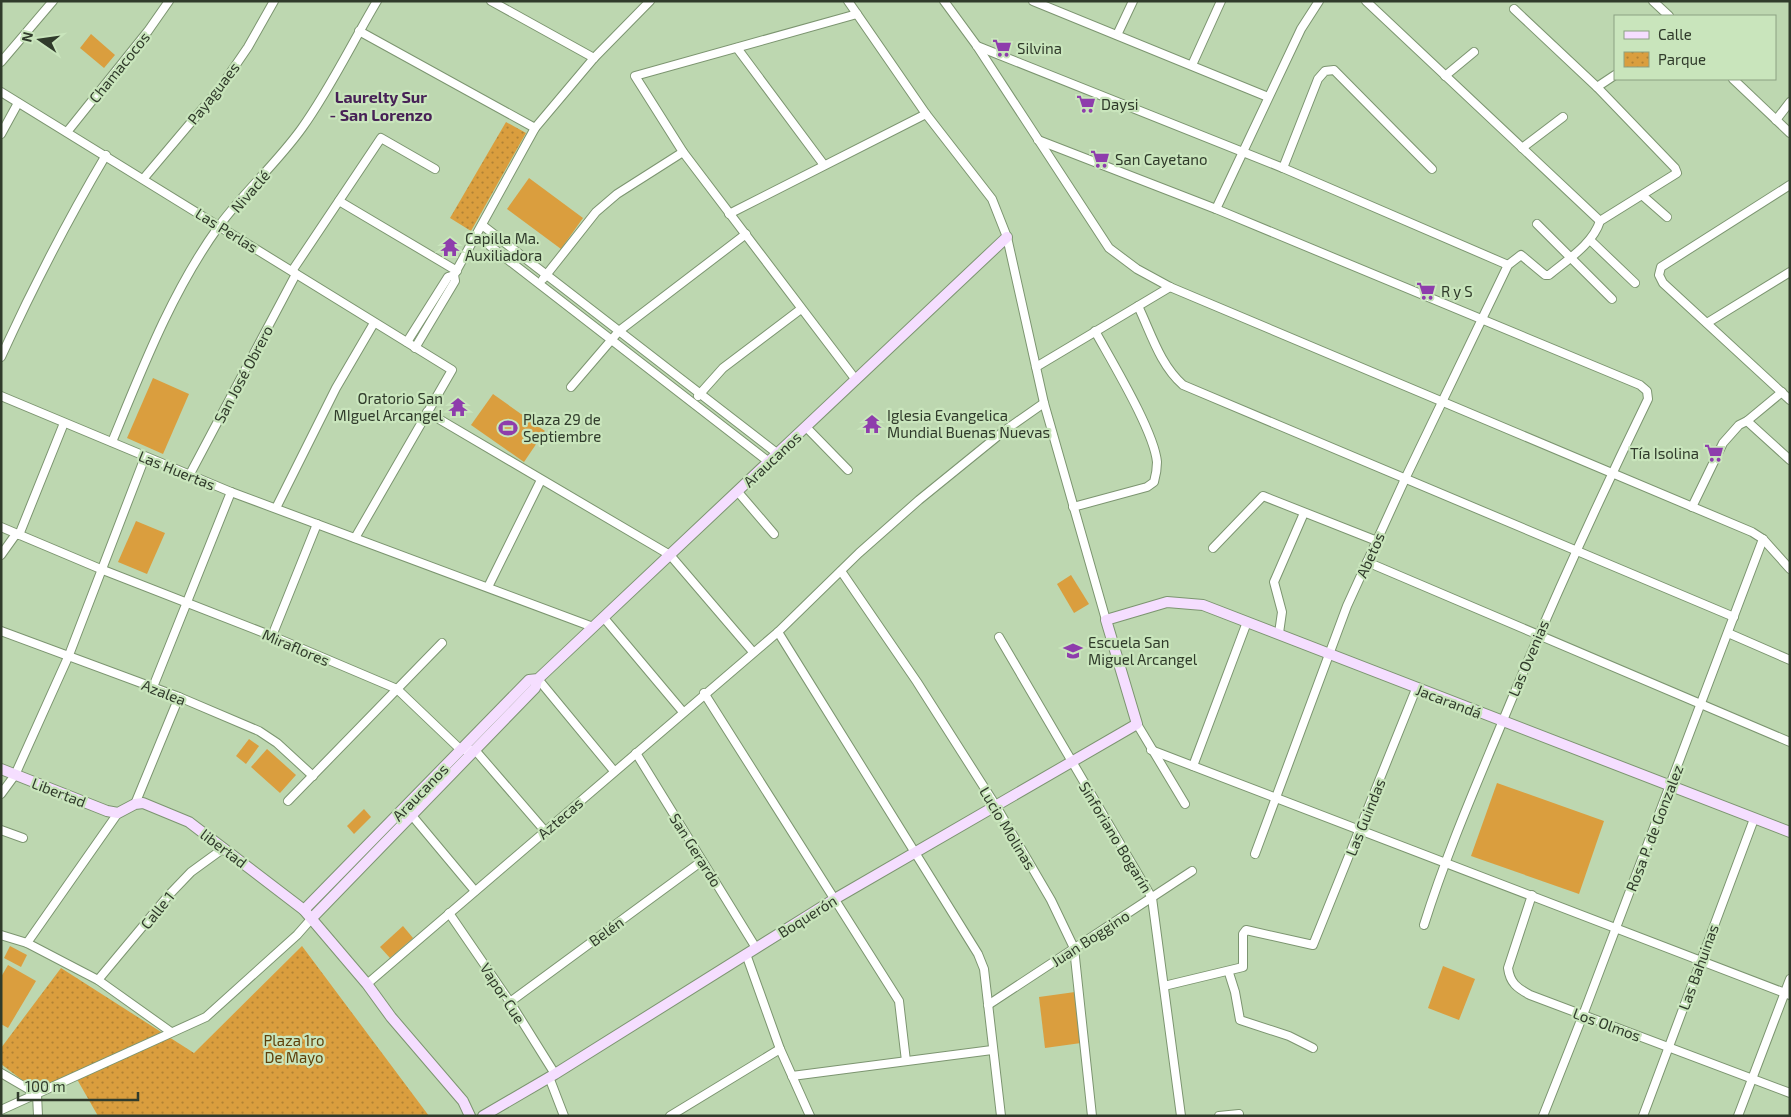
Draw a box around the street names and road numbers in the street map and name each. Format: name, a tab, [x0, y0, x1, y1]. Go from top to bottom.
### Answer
street label: Chamacocos	[85, 28, 153, 106]
street label: Payaguaes	[183, 58, 243, 128]
street label: Nivaclé	[227, 166, 273, 216]
street label: Las Perlas	[193, 204, 261, 256]
street label: San José Obrero	[210, 322, 276, 426]
street label: Araucanos	[739, 428, 805, 490]
street label: Las Huertas	[136, 446, 218, 494]
street label: Abetos	[1352, 530, 1388, 580]
street label: Las Ovenias	[1504, 617, 1552, 699]
street label: Miraflores	[260, 625, 332, 669]
street label: Azalea	[139, 675, 189, 709]
street label: Jacarandá	[1414, 680, 1484, 722]
street label: Araucanos	[388, 760, 452, 824]
street label: Rosa P. de Gonzalez	[1622, 762, 1686, 894]
street label: Libertad	[29, 773, 89, 811]
street label: Las Guindas	[1341, 776, 1389, 858]
street label: Sinforiano Bogarín	[1076, 778, 1156, 896]
street label: Lucio Molinas	[976, 783, 1040, 873]
street label: Aztecas	[534, 794, 586, 842]
street label: San Gerardo	[666, 810, 726, 890]
street label: libertad	[197, 825, 251, 871]
street label: Calle 1	[136, 888, 178, 932]
street label: Boquerón	[774, 891, 840, 941]
street label: Juan Boggino	[1048, 906, 1132, 970]
street label: Belén	[585, 912, 627, 950]
street label: Las Bahuinas	[1674, 922, 1722, 1012]
street label: Vapor Cue	[477, 959, 529, 1027]
street label: Los Olmos	[1571, 1003, 1643, 1045]

